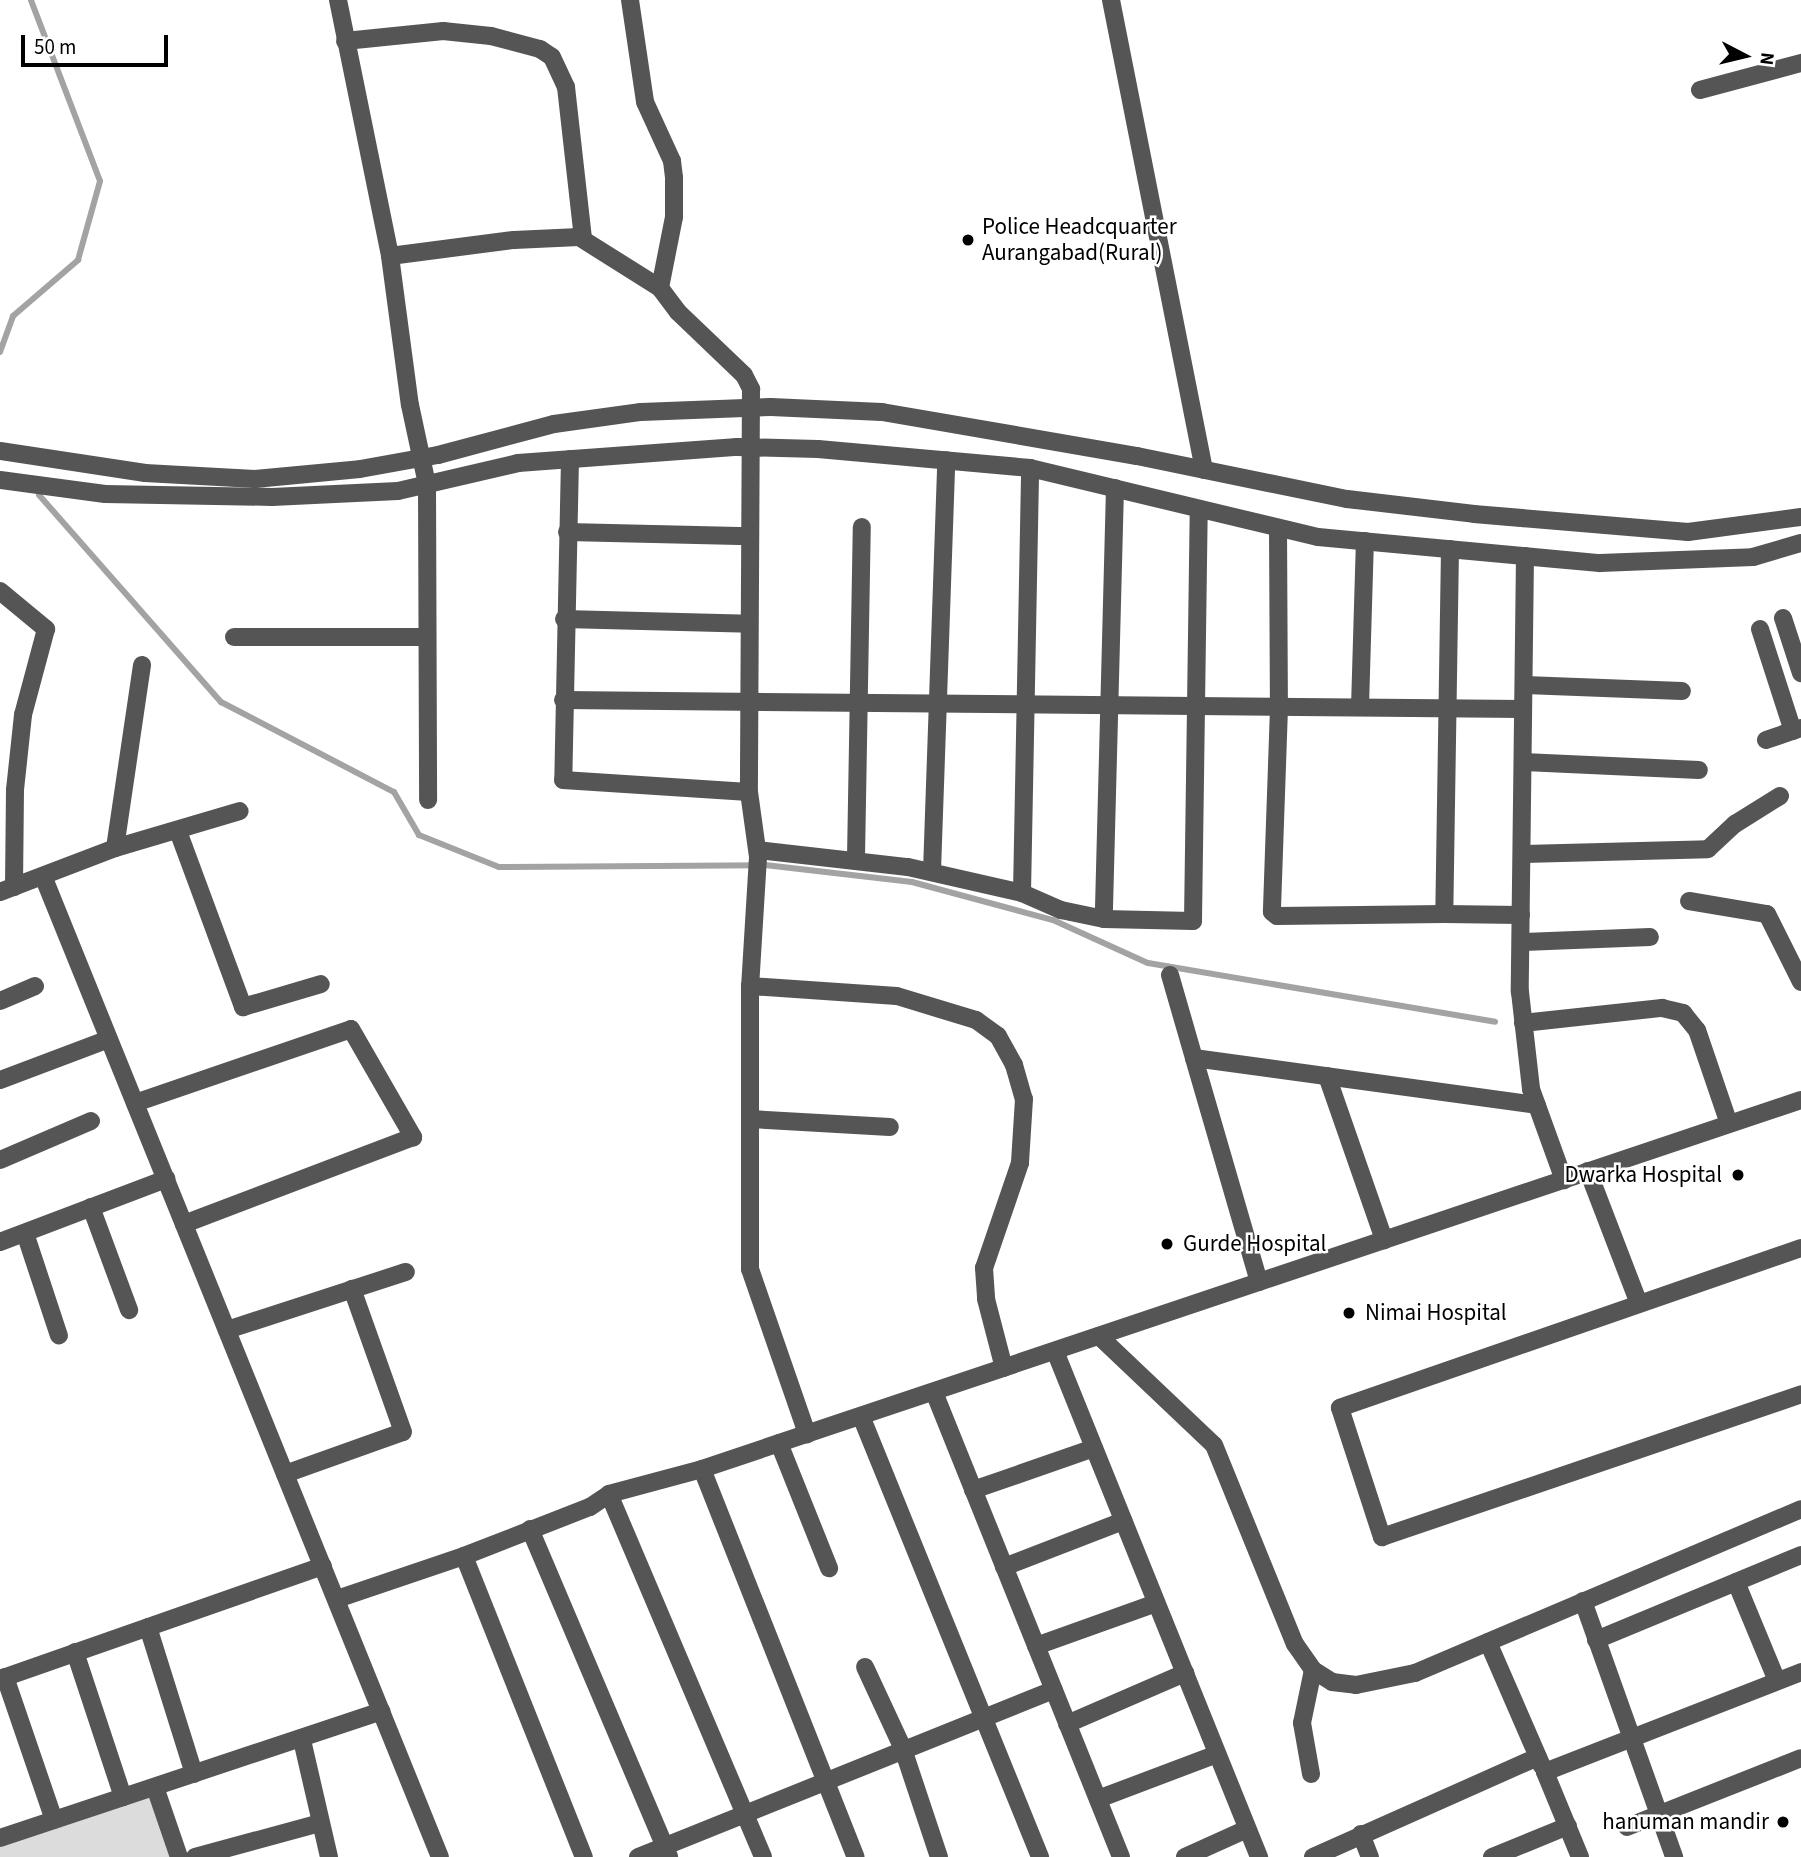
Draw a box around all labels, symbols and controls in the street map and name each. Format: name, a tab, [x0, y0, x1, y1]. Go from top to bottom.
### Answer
scale bar	[24, 21, 172, 65]
north arrow	[1710, 21, 1780, 91]
text: 50 m	[34, 32, 76, 62]
text: N	[1752, 51, 1781, 67]
place label: Police Headcquarter Aurangabad(Rural)	[982, 213, 1177, 267]
marker: Police Headcquarter Aurangabad(Rural)	[960, 232, 976, 248]
place label: Dwarka Hospital	[1564, 1161, 1722, 1189]
marker: Dwarka Hospital	[1728, 1165, 1748, 1185]
place label: Gurde Hospital	[1183, 1230, 1326, 1258]
marker: Gurde Hospital	[1157, 1234, 1177, 1254]
place label: Nimai Hospital	[1365, 1299, 1507, 1327]
marker: Nimai Hospital	[1339, 1303, 1359, 1323]
place label: hanuman mandir	[1602, 1808, 1769, 1836]
marker: hanuman mandir	[1775, 1814, 1791, 1830]

